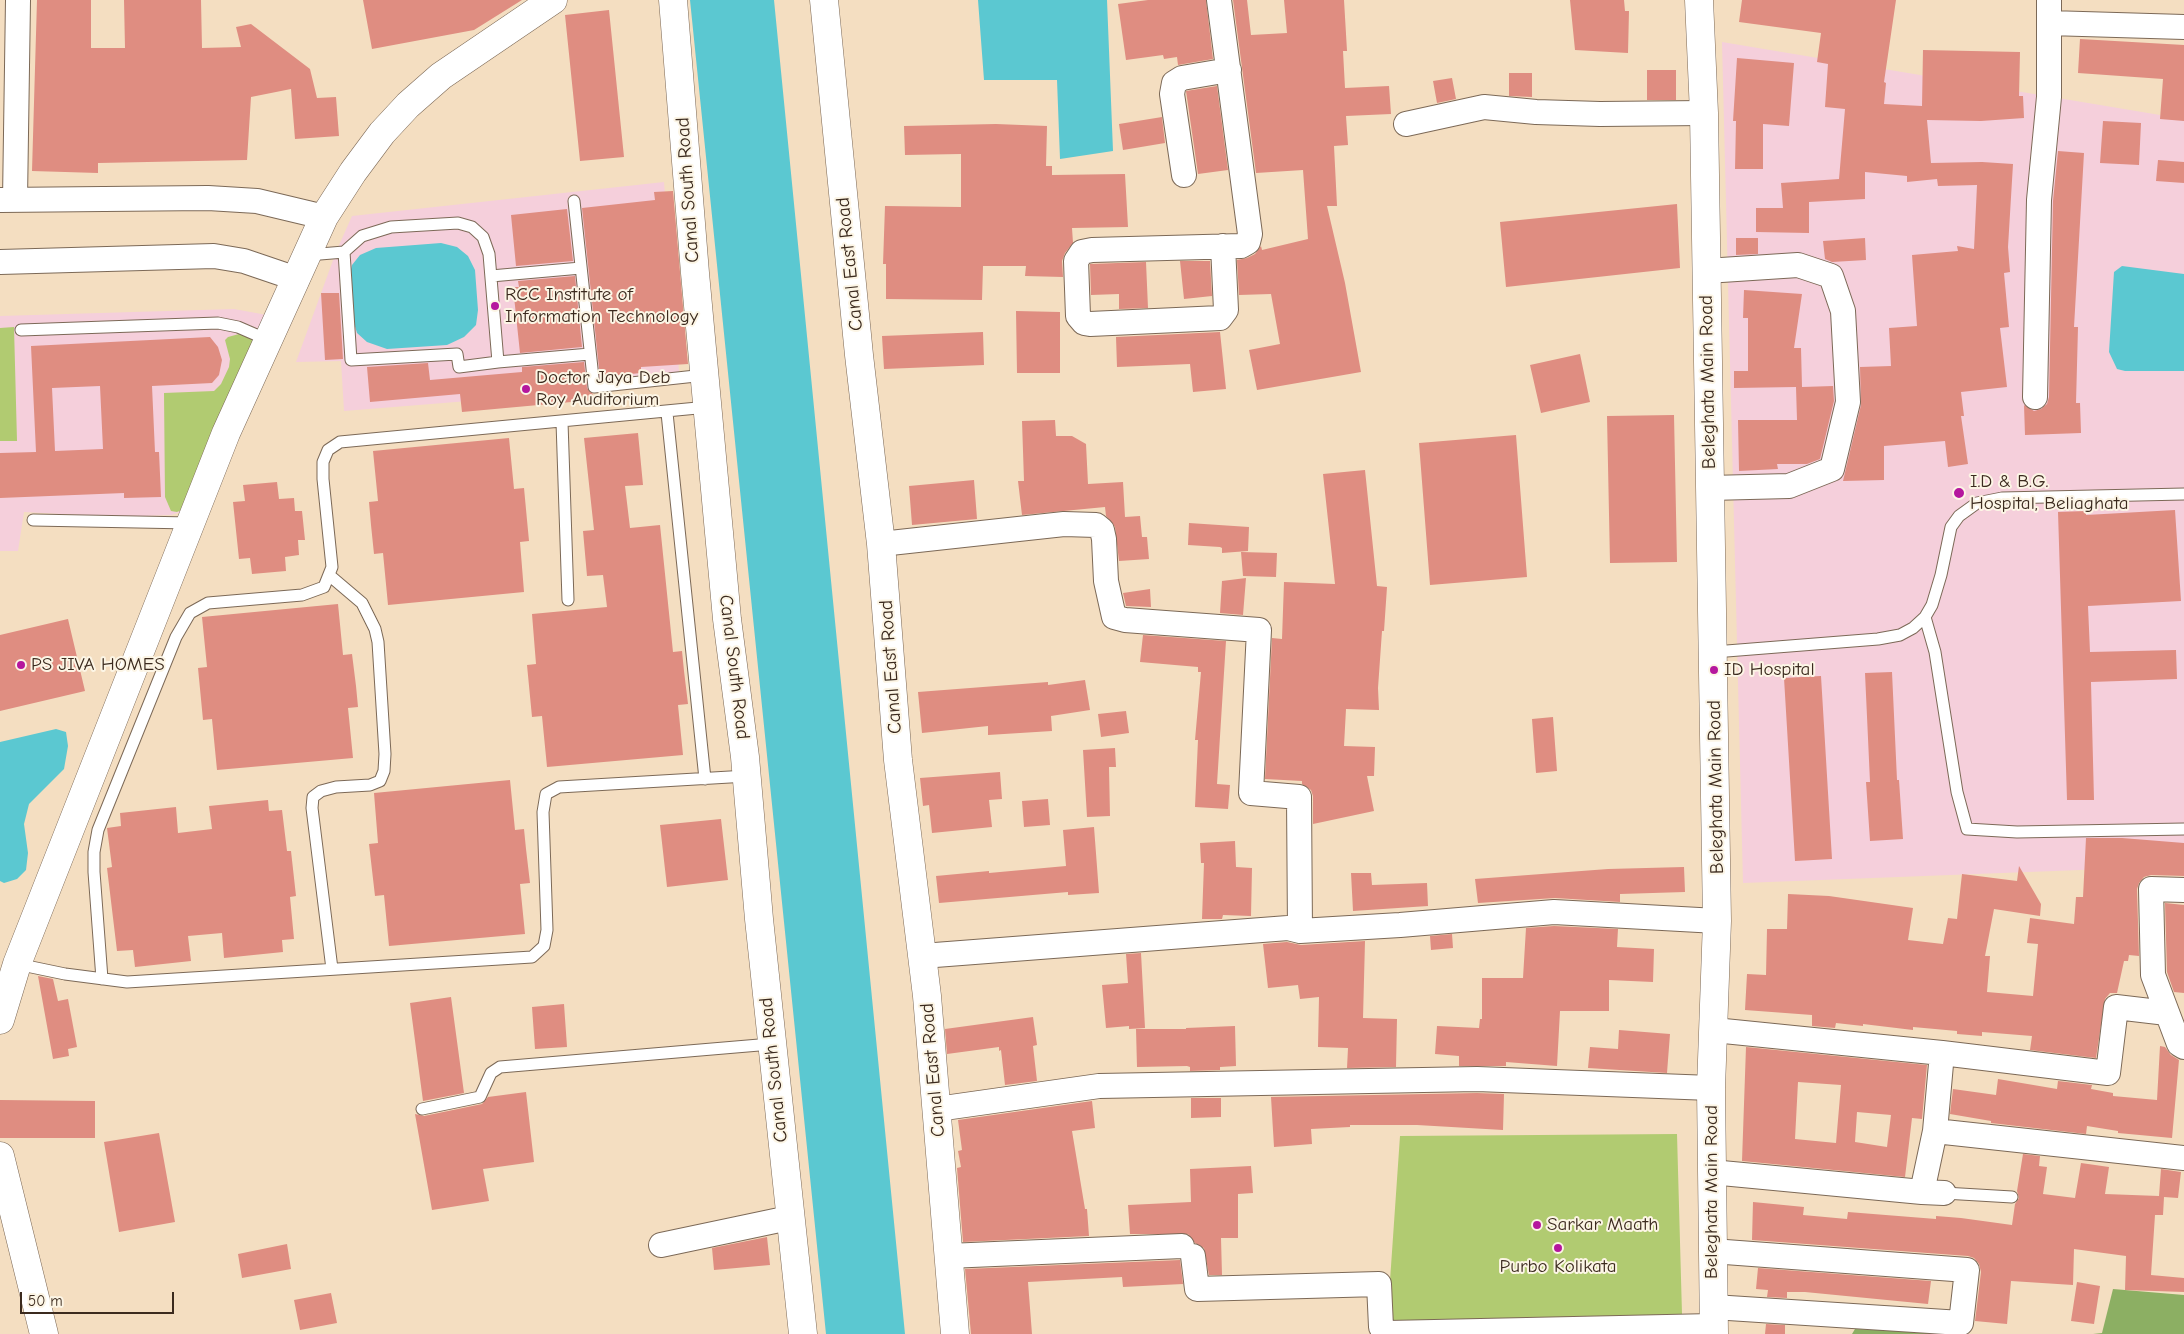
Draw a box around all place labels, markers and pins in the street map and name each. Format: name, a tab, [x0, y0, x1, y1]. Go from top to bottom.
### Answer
place label: RCC Institute of Information Technology	[505, 284, 698, 328]
marker: RCC Institute of Information Technology	[489, 300, 501, 312]
place label: Doctor Jaya Deb Roy Auditorium	[536, 367, 670, 411]
marker: Doctor Jaya Deb Roy Auditorium	[520, 383, 532, 395]
place label: I.D & B.G. Hospital, Beliaghata	[1970, 471, 2129, 515]
marker: I.D & B.G. Hospital, Beliaghata	[1952, 486, 1966, 500]
place label: PS JIVA HOMES	[31, 654, 165, 676]
marker: PS JIVA HOMES	[15, 659, 27, 671]
place label: ID Hospital	[1724, 659, 1815, 681]
marker: ID Hospital	[1708, 664, 1720, 676]
place label: Sarkar Maath	[1547, 1214, 1658, 1236]
marker: Sarkar Maath	[1531, 1219, 1543, 1231]
marker: Purbo Kolikata	[1552, 1242, 1564, 1254]
place label: Purbo Kolikata	[1500, 1256, 1616, 1278]

